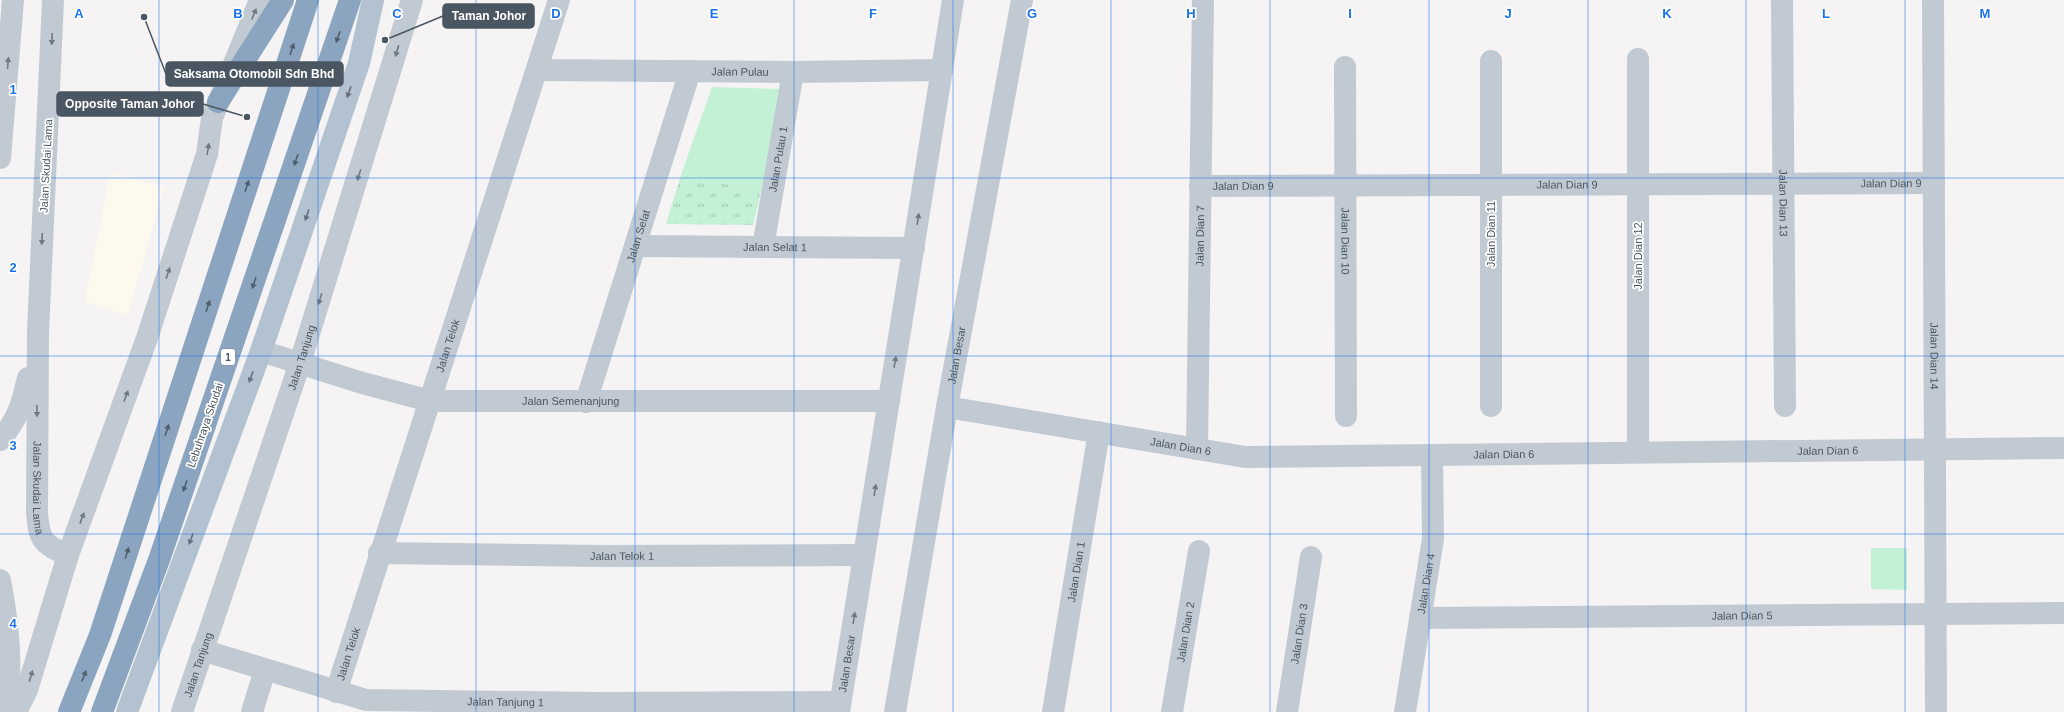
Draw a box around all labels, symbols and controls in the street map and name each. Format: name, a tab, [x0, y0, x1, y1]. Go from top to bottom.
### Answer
callout: Taman Johor	[443, 4, 534, 28]
text: A	[74, 6, 84, 21]
text: B	[233, 6, 243, 21]
text: C	[392, 6, 402, 21]
text: D	[551, 6, 561, 21]
text: E	[710, 6, 719, 21]
text: F	[869, 6, 877, 21]
text: G	[1027, 6, 1037, 21]
text: H	[1186, 6, 1196, 21]
text: I	[1348, 6, 1352, 21]
text: J	[1504, 6, 1512, 21]
text: K	[1662, 6, 1672, 21]
text: L	[1822, 6, 1830, 21]
text: M	[1980, 6, 1990, 21]
one-way arrow	[251, 8, 257, 20]
text: Taman Johor	[452, 9, 527, 23]
one-way arrow	[334, 31, 340, 43]
one-way arrow	[48, 33, 55, 45]
one-way arrow	[289, 43, 295, 55]
one-way arrow	[394, 45, 400, 57]
one-way arrow	[4, 57, 11, 69]
callout: Saksama Otomobil Sdn Bhd	[166, 62, 343, 86]
street label: Jalan Pulau	[711, 65, 769, 78]
text: Saksama Otomobil Sdn Bhd	[174, 67, 334, 81]
text: 1	[9, 82, 17, 97]
one-way arrow	[345, 86, 351, 98]
callout: Opposite Taman Johor	[57, 92, 203, 116]
text: Opposite Taman Johor	[65, 97, 195, 111]
street label: Jalan Skudai Lama	[38, 118, 54, 213]
street label: Jalan Pulau 1	[766, 125, 790, 193]
one-way arrow	[205, 143, 211, 155]
one-way arrow	[292, 154, 298, 166]
one-way arrow	[356, 169, 362, 181]
street label: Jalan Dian 13	[1777, 169, 1790, 237]
street label: Jalan Dian 9	[1860, 177, 1922, 189]
street label: Jalan Dian 9	[1536, 178, 1598, 191]
one-way arrow	[244, 180, 250, 192]
street label: Jalan Dian 9	[1212, 180, 1274, 192]
street label: Jalan Dian 11	[1485, 201, 1497, 267]
street label: Jalan Dian 7	[1193, 205, 1206, 267]
street label: Jalan Dian 10	[1339, 207, 1352, 275]
street label: Jalan Selat	[624, 208, 652, 264]
one-way arrow	[304, 209, 310, 221]
one-way arrow	[915, 213, 921, 225]
street label: Jalan Dian 12	[1632, 222, 1644, 290]
one-way arrow	[39, 233, 46, 245]
street label: Jalan Selat 1	[743, 241, 807, 253]
text: 2	[9, 260, 17, 275]
one-way arrow	[165, 267, 171, 279]
one-way arrow	[250, 277, 256, 289]
one-way arrow	[317, 293, 323, 305]
one-way arrow	[205, 300, 211, 312]
street label: Jalan Telok	[434, 317, 462, 374]
street label: Jalan Dian 14	[1928, 322, 1941, 390]
street label: Jalan Tanjung	[285, 324, 317, 392]
street label: Jalan Besar	[945, 325, 968, 385]
road number: 1	[221, 349, 235, 365]
one-way arrow	[892, 355, 898, 368]
one-way arrow	[247, 372, 253, 384]
street label: Lebuhraya Skudai	[185, 381, 225, 469]
one-way arrow	[123, 389, 129, 401]
street label: Jalan Semenanjung	[522, 395, 619, 407]
one-way arrow	[34, 405, 40, 418]
one-way arrow	[164, 423, 170, 435]
street label: Jalan Dian 6	[1150, 435, 1212, 457]
text: 3	[9, 438, 17, 453]
street label: Jalan Skudai Lama	[31, 441, 46, 537]
street label: Jalan Dian 6	[1797, 444, 1858, 457]
street label: Jalan Dian 6	[1473, 448, 1535, 460]
one-way arrow	[181, 480, 187, 492]
one-way arrow	[872, 484, 878, 496]
one-way arrow	[79, 512, 85, 524]
one-way arrow	[188, 533, 194, 545]
street label: Jalan Dian 1	[1065, 541, 1087, 603]
one-way arrow	[124, 547, 130, 559]
street label: Jalan Telok 1	[590, 550, 654, 562]
street label: Jalan Dian 4	[1415, 552, 1437, 615]
street label: Jalan Dian 2	[1174, 601, 1196, 663]
street label: Jalan Dian 3	[1288, 603, 1310, 665]
street label: Jalan Dian 5	[1711, 609, 1773, 622]
one-way arrow	[851, 612, 857, 624]
text: 4	[9, 616, 17, 631]
street label: Jalan Telok	[334, 625, 363, 682]
street label: Jalan Tanjung	[181, 631, 215, 699]
street label: Jalan Besar	[836, 634, 857, 693]
one-way arrow	[81, 669, 87, 681]
one-way arrow	[28, 670, 34, 682]
street label: Jalan Tanjung 1	[467, 695, 544, 708]

